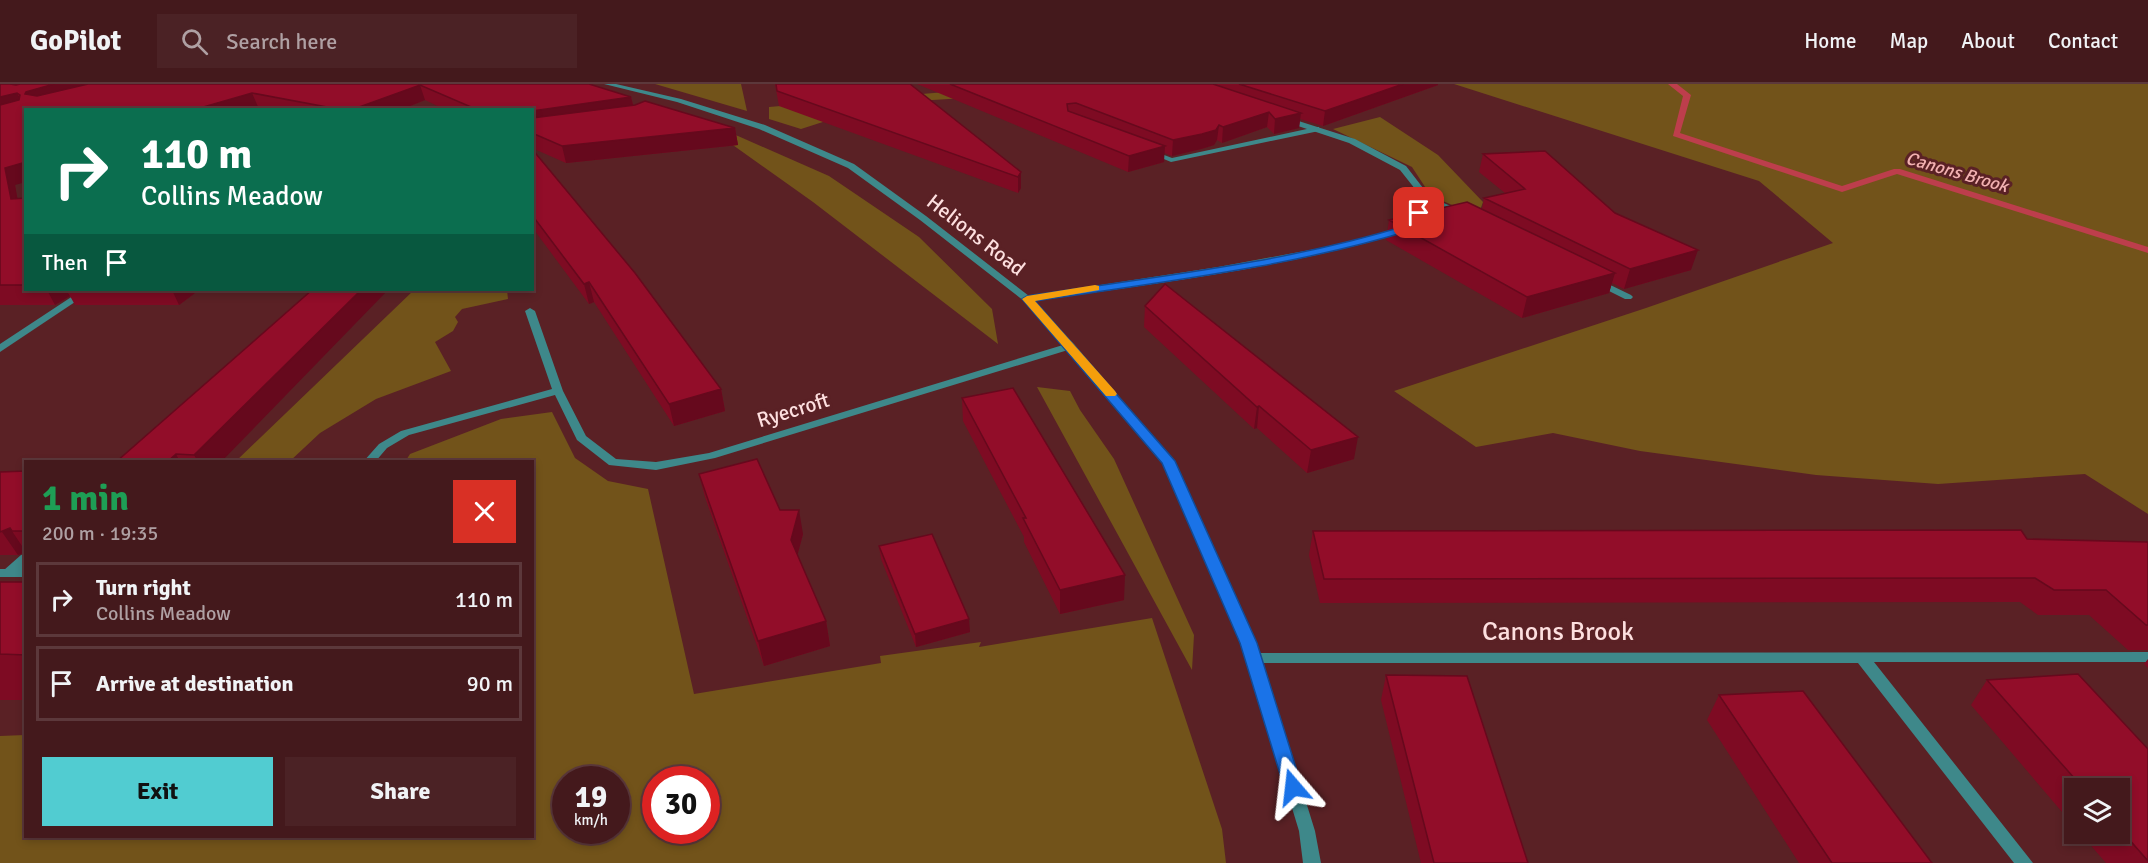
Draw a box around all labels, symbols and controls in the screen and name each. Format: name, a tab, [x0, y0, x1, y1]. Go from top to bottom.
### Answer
search box	[157, 14, 577, 68]
text: GoPilot	[30, 24, 121, 58]
icon: search	[178, 25, 211, 58]
text: Search here	[226, 28, 337, 55]
text: Home	[1804, 28, 1857, 54]
text: Map	[1890, 28, 1928, 54]
text: About	[1961, 28, 2015, 54]
text: Contact	[2048, 28, 2118, 54]
text: 110 m	[141, 129, 252, 180]
icon: right	[42, 132, 120, 210]
water label: Canons Brook	[1903, 147, 2013, 198]
text: Collins Meadow	[141, 180, 323, 213]
pin	[1393, 187, 1444, 238]
street label: Helions Road	[922, 189, 1030, 281]
icon: arrive	[1402, 196, 1435, 229]
icon: arrive	[100, 246, 133, 279]
text: Then	[42, 249, 88, 276]
street label: Ryecroft	[754, 387, 833, 433]
text: 1 min	[42, 476, 129, 521]
button: close	[453, 480, 516, 543]
text: 200 m · 19:35	[42, 521, 158, 546]
text: Turn right	[96, 574, 191, 601]
icon: right	[45, 583, 78, 616]
text: 110 m	[455, 586, 513, 613]
text: Collins Meadow	[96, 601, 231, 626]
street label: Canons Brook	[1482, 616, 1634, 648]
icon: arrive	[45, 667, 78, 700]
text: Arrive at destination	[96, 670, 293, 697]
text: 90 m	[467, 670, 513, 697]
position arrow	[1261, 755, 1325, 819]
button: Exit	[42, 757, 273, 826]
button: Share	[285, 757, 516, 826]
speed limit sign: 30	[642, 766, 720, 844]
map controls	[2064, 778, 2130, 844]
button: layers	[2064, 778, 2130, 844]
text: 19	[575, 779, 607, 816]
text: km/h	[574, 811, 608, 829]

